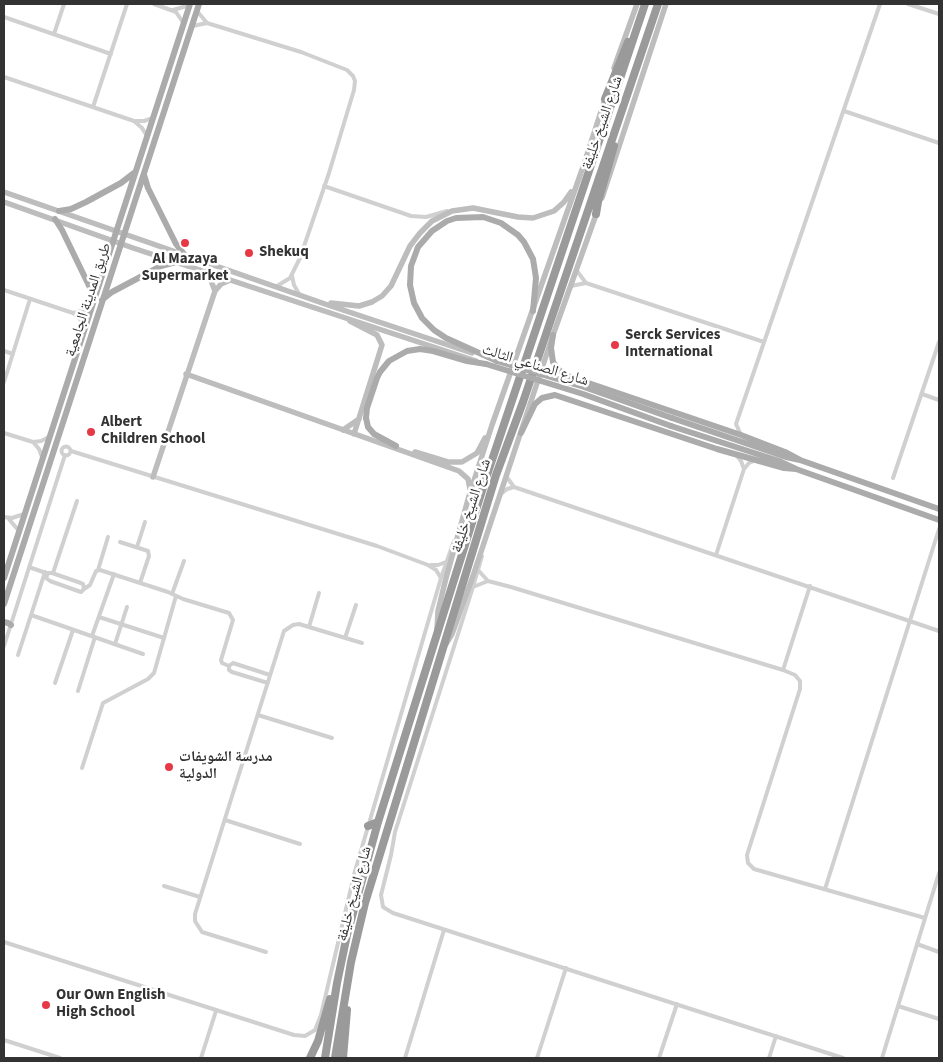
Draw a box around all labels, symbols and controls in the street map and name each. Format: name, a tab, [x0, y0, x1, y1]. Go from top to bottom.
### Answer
street label: شارع الشيخ خليفة	[579, 74, 627, 172]
marker: Al Mazaya Supermarket	[179, 237, 191, 249]
street label: طريق المدينة الجامعية	[62, 241, 116, 359]
place label: Shekuq	[259, 244, 309, 262]
marker: Shekuq	[243, 247, 255, 259]
place label: Al Mazaya Supermarket	[141, 251, 229, 286]
place label: Serck Services International	[625, 327, 720, 362]
marker: Serck Services International	[609, 339, 621, 351]
street label: شارع الصناعي الثالث	[480, 341, 590, 391]
place label: Albert Children School	[101, 414, 205, 449]
marker: Albert Children School	[85, 426, 97, 438]
street label: شارع الشيخ خليفة	[448, 457, 496, 555]
place label: مدرسة الشويفات الدولية	[179, 749, 273, 784]
marker: مدرسة الشويفات الدولية	[163, 761, 175, 773]
street label: شارع الشيخ خليفة	[334, 844, 376, 944]
place label: Our Own English High School	[56, 987, 166, 1022]
marker: Our Own English High School	[40, 999, 52, 1011]

